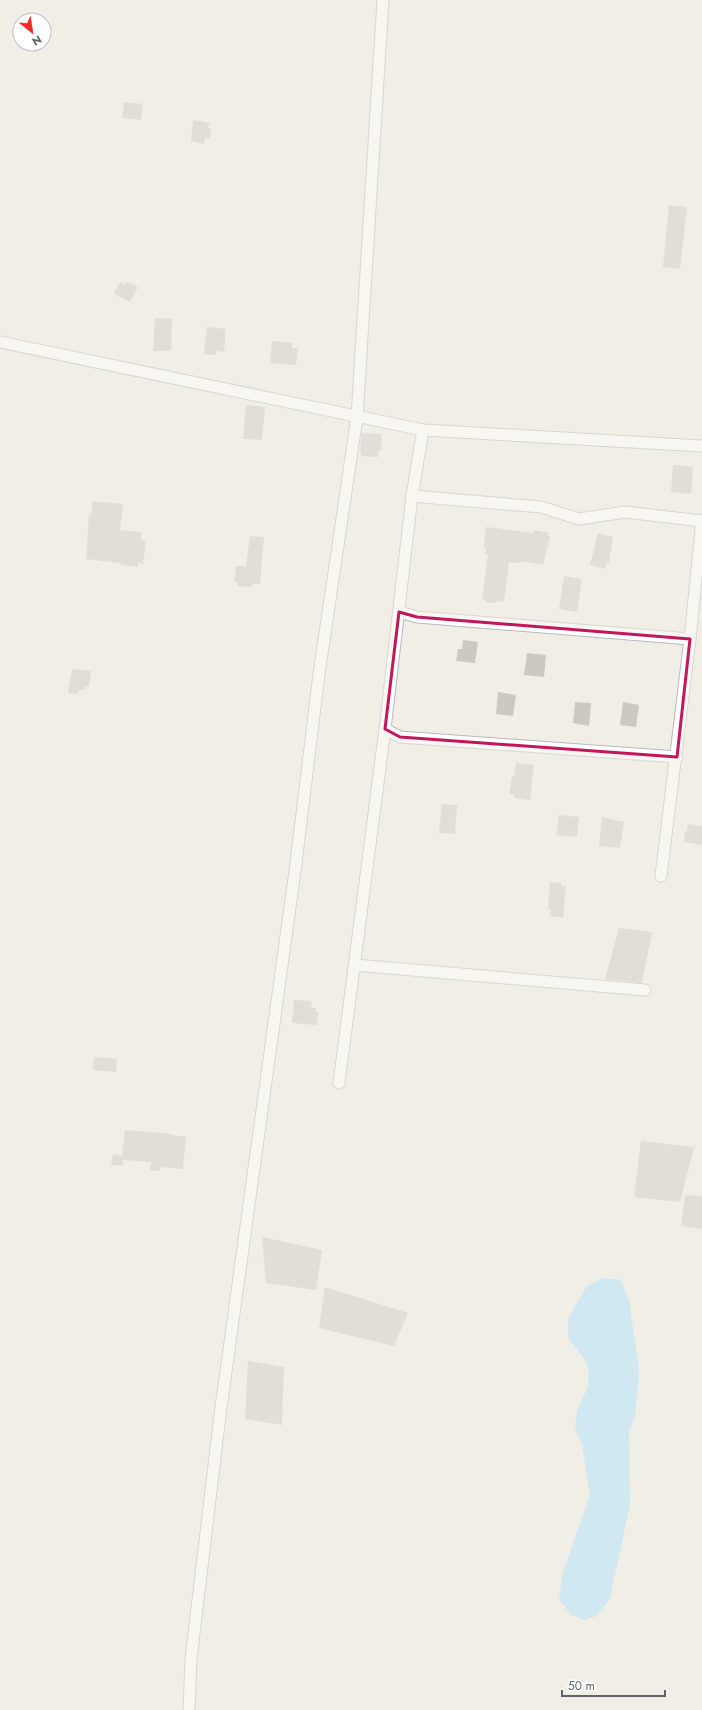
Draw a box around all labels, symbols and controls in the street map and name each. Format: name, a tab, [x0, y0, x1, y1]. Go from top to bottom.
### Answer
north arrow	[12, 12, 52, 52]
text: N	[29, 32, 45, 50]
scale bar	[562, 1672, 665, 1698]
text: 50 m	[568, 1677, 595, 1695]

